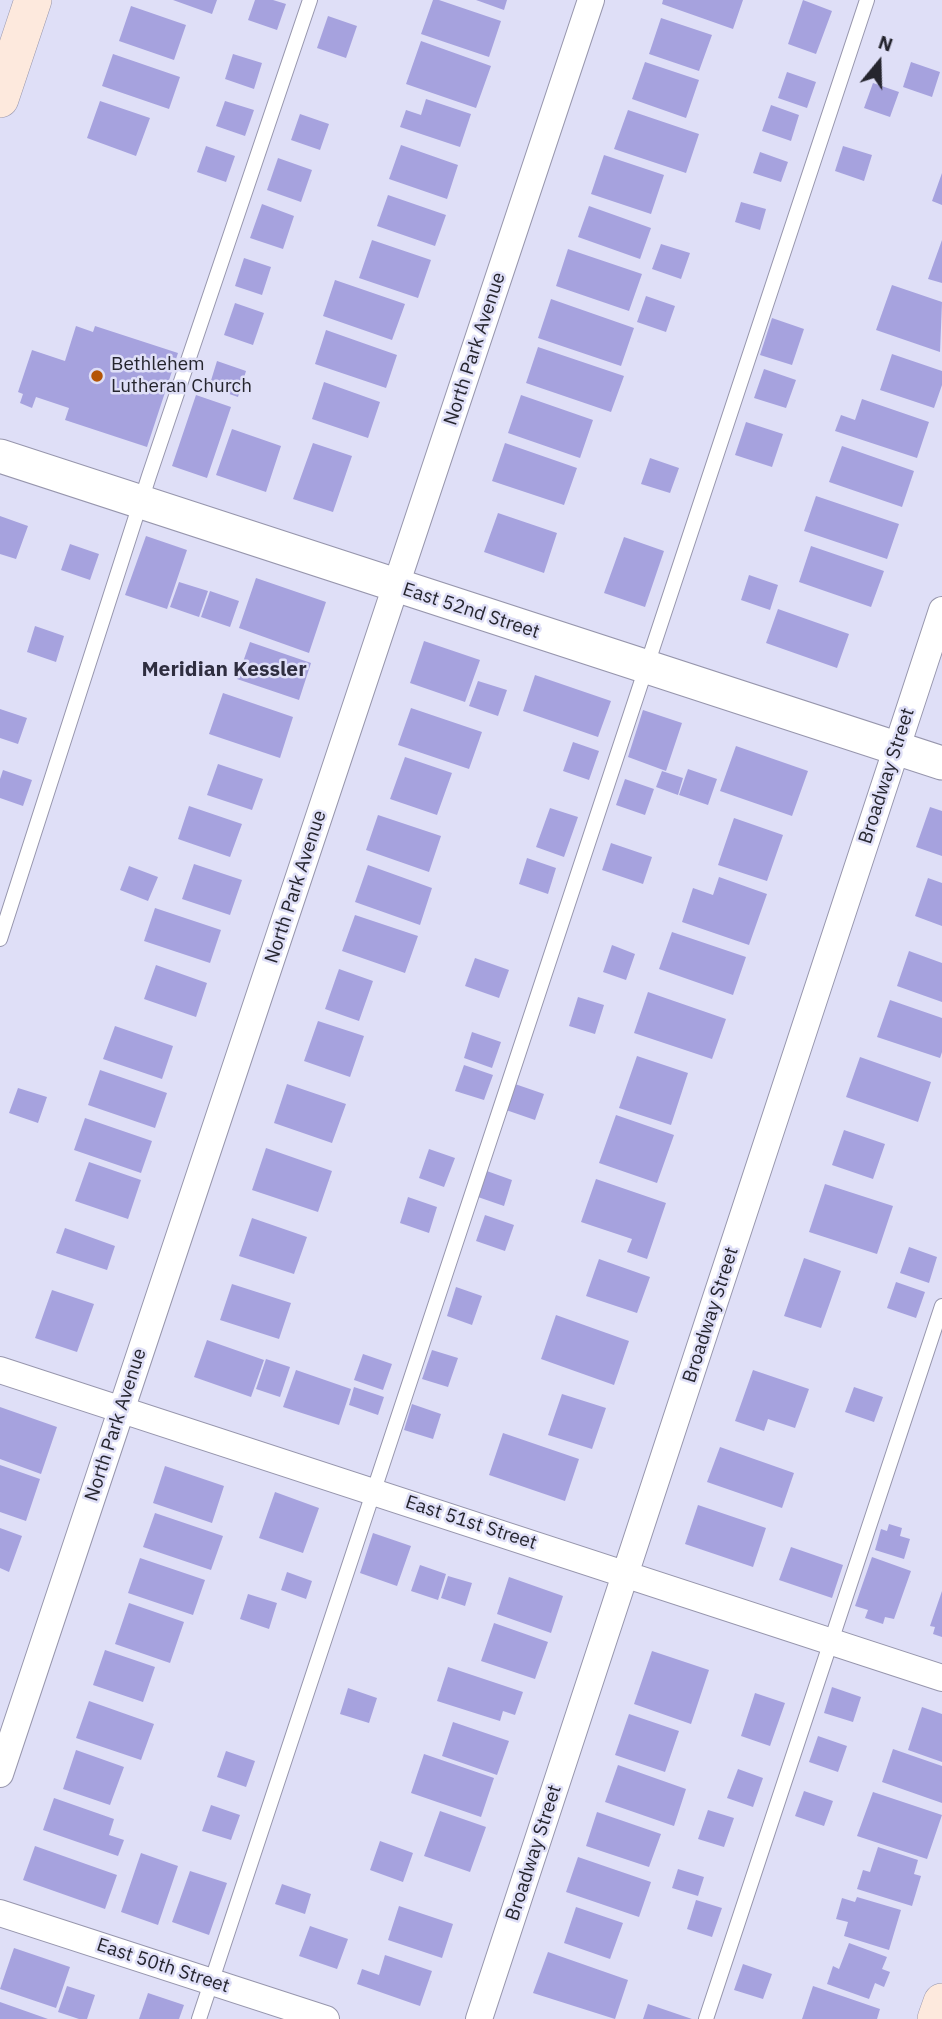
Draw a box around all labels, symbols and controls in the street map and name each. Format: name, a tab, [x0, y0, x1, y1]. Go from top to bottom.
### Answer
north arrow	[844, 28, 914, 98]
text: N	[875, 30, 896, 57]
street label: North Park Avenue	[440, 270, 510, 428]
place label: Bethlehem Lutheran Church	[111, 354, 252, 398]
marker: Bethlehem Lutheran Church	[89, 368, 105, 384]
street label: East 52nd Street	[400, 578, 542, 644]
district label: Meridian Kessler	[141, 657, 307, 683]
street label: Broadway Street	[854, 705, 920, 847]
street label: North Park Avenue	[261, 808, 331, 966]
street label: Broadway Street	[678, 1244, 744, 1386]
street label: North Park Avenue	[81, 1346, 151, 1504]
street label: East 51st Street	[402, 1491, 540, 1555]
street label: Broadway Street	[501, 1782, 567, 1924]
street label: East 50th Street	[94, 1934, 232, 1998]

